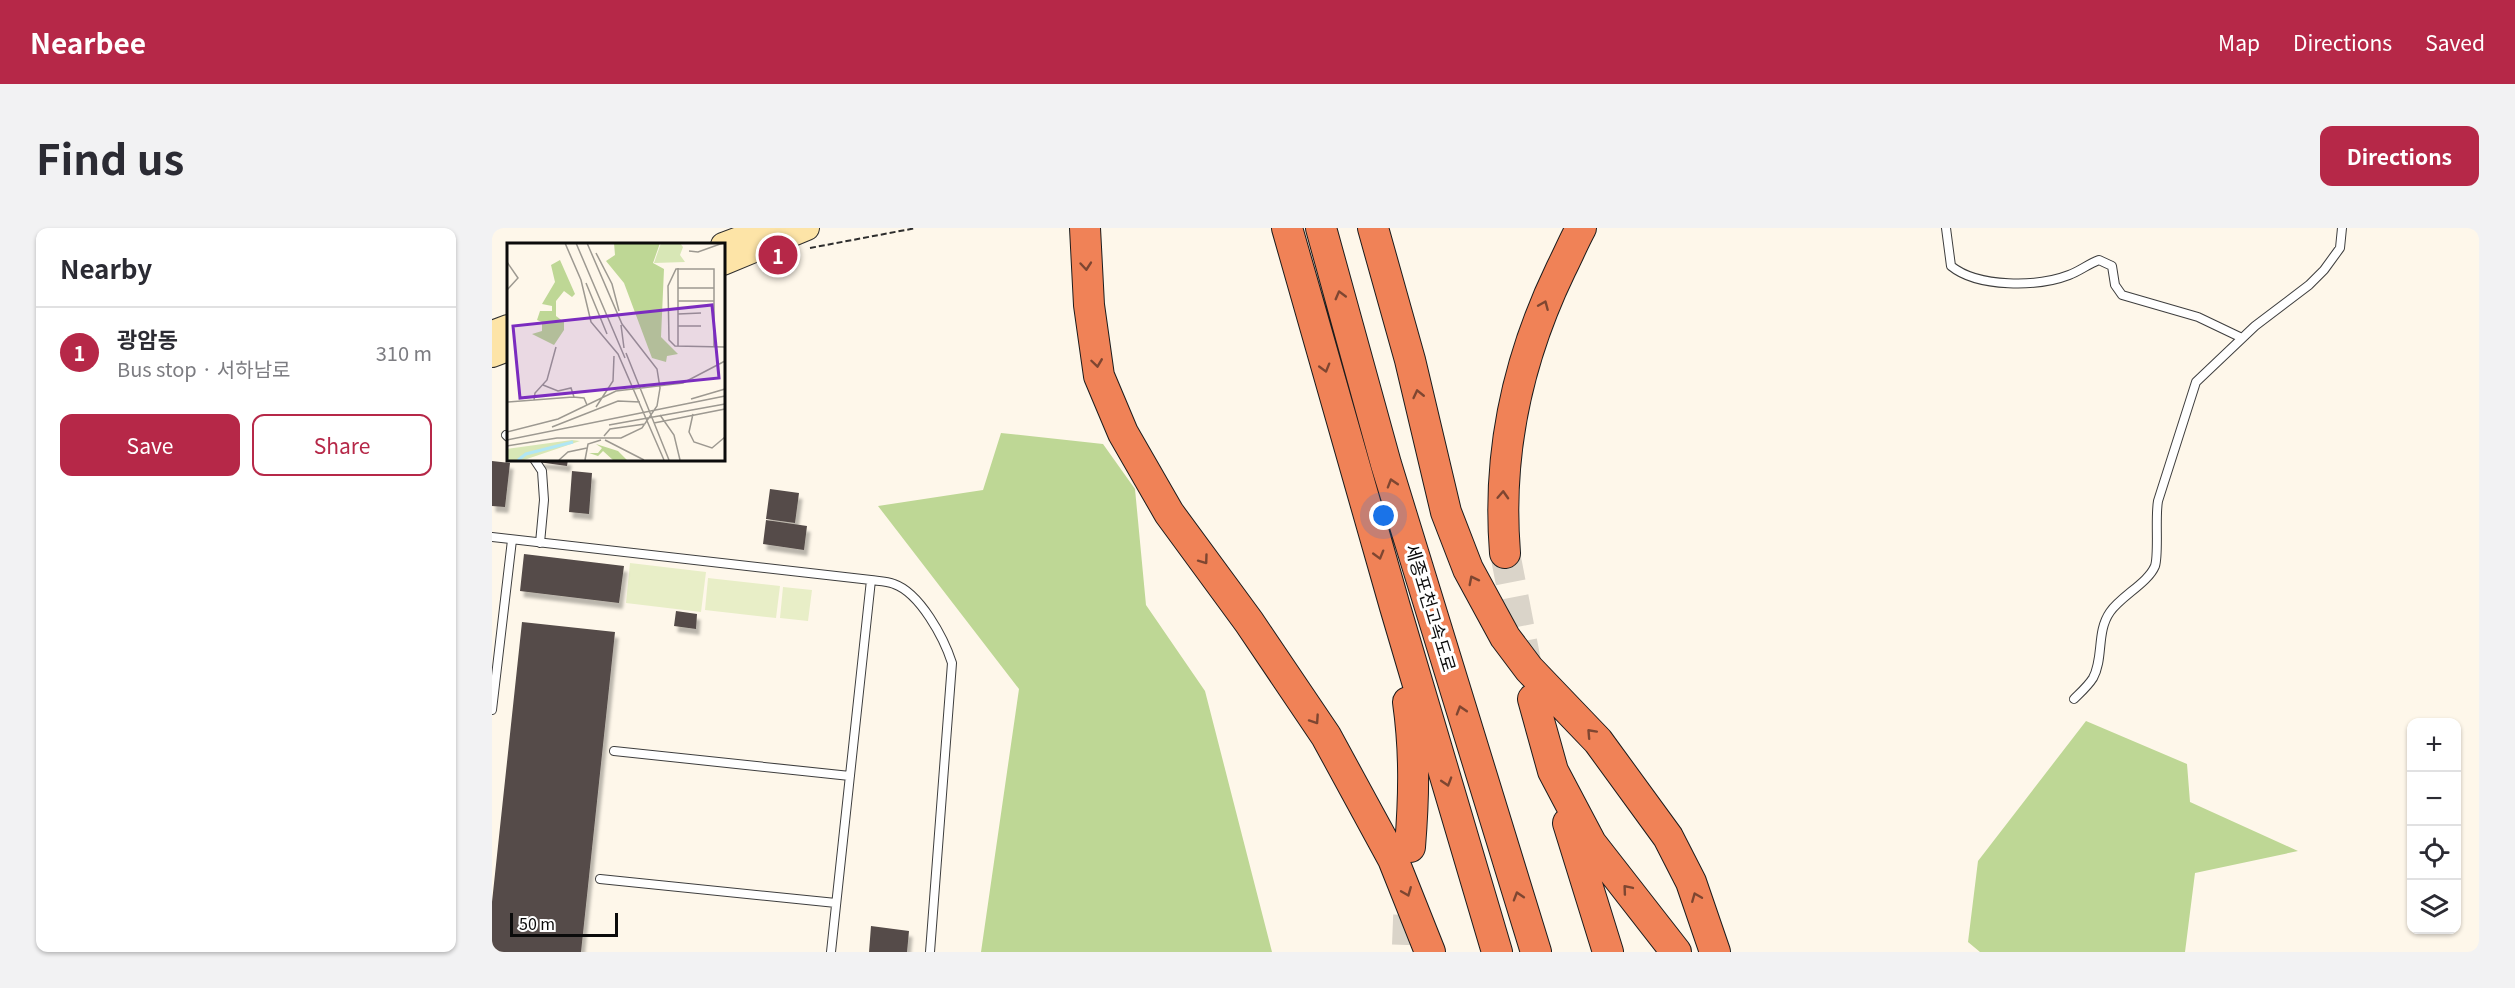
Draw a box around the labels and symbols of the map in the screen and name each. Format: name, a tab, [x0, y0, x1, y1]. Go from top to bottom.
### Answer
pin: 1	[758, 232, 798, 278]
inset map	[507, 243, 724, 460]
one-way arrow	[1079, 262, 1092, 271]
one-way arrow	[1335, 290, 1348, 300]
one-way arrow	[1537, 301, 1549, 312]
one-way arrow	[1090, 358, 1103, 367]
one-way arrow	[1318, 362, 1330, 373]
one-way arrow	[1412, 389, 1425, 399]
one-way arrow	[1387, 478, 1399, 489]
one-way arrow	[1497, 490, 1510, 499]
your location	[1369, 501, 1398, 530]
street label: 세종포천고속도로	[1400, 540, 1464, 675]
one-way arrow	[1372, 549, 1384, 560]
one-way arrow	[1197, 554, 1208, 565]
one-way arrow	[1469, 575, 1481, 586]
one-way arrow	[1456, 705, 1468, 716]
one-way arrow	[1308, 714, 1320, 724]
one-way arrow	[1587, 730, 1598, 740]
one-way arrow	[1440, 776, 1452, 787]
one-way arrow	[1624, 885, 1635, 896]
one-way arrow	[1399, 886, 1412, 897]
one-way arrow	[1513, 891, 1526, 902]
one-way arrow	[1691, 892, 1704, 902]
scale bar	[510, 910, 618, 938]

